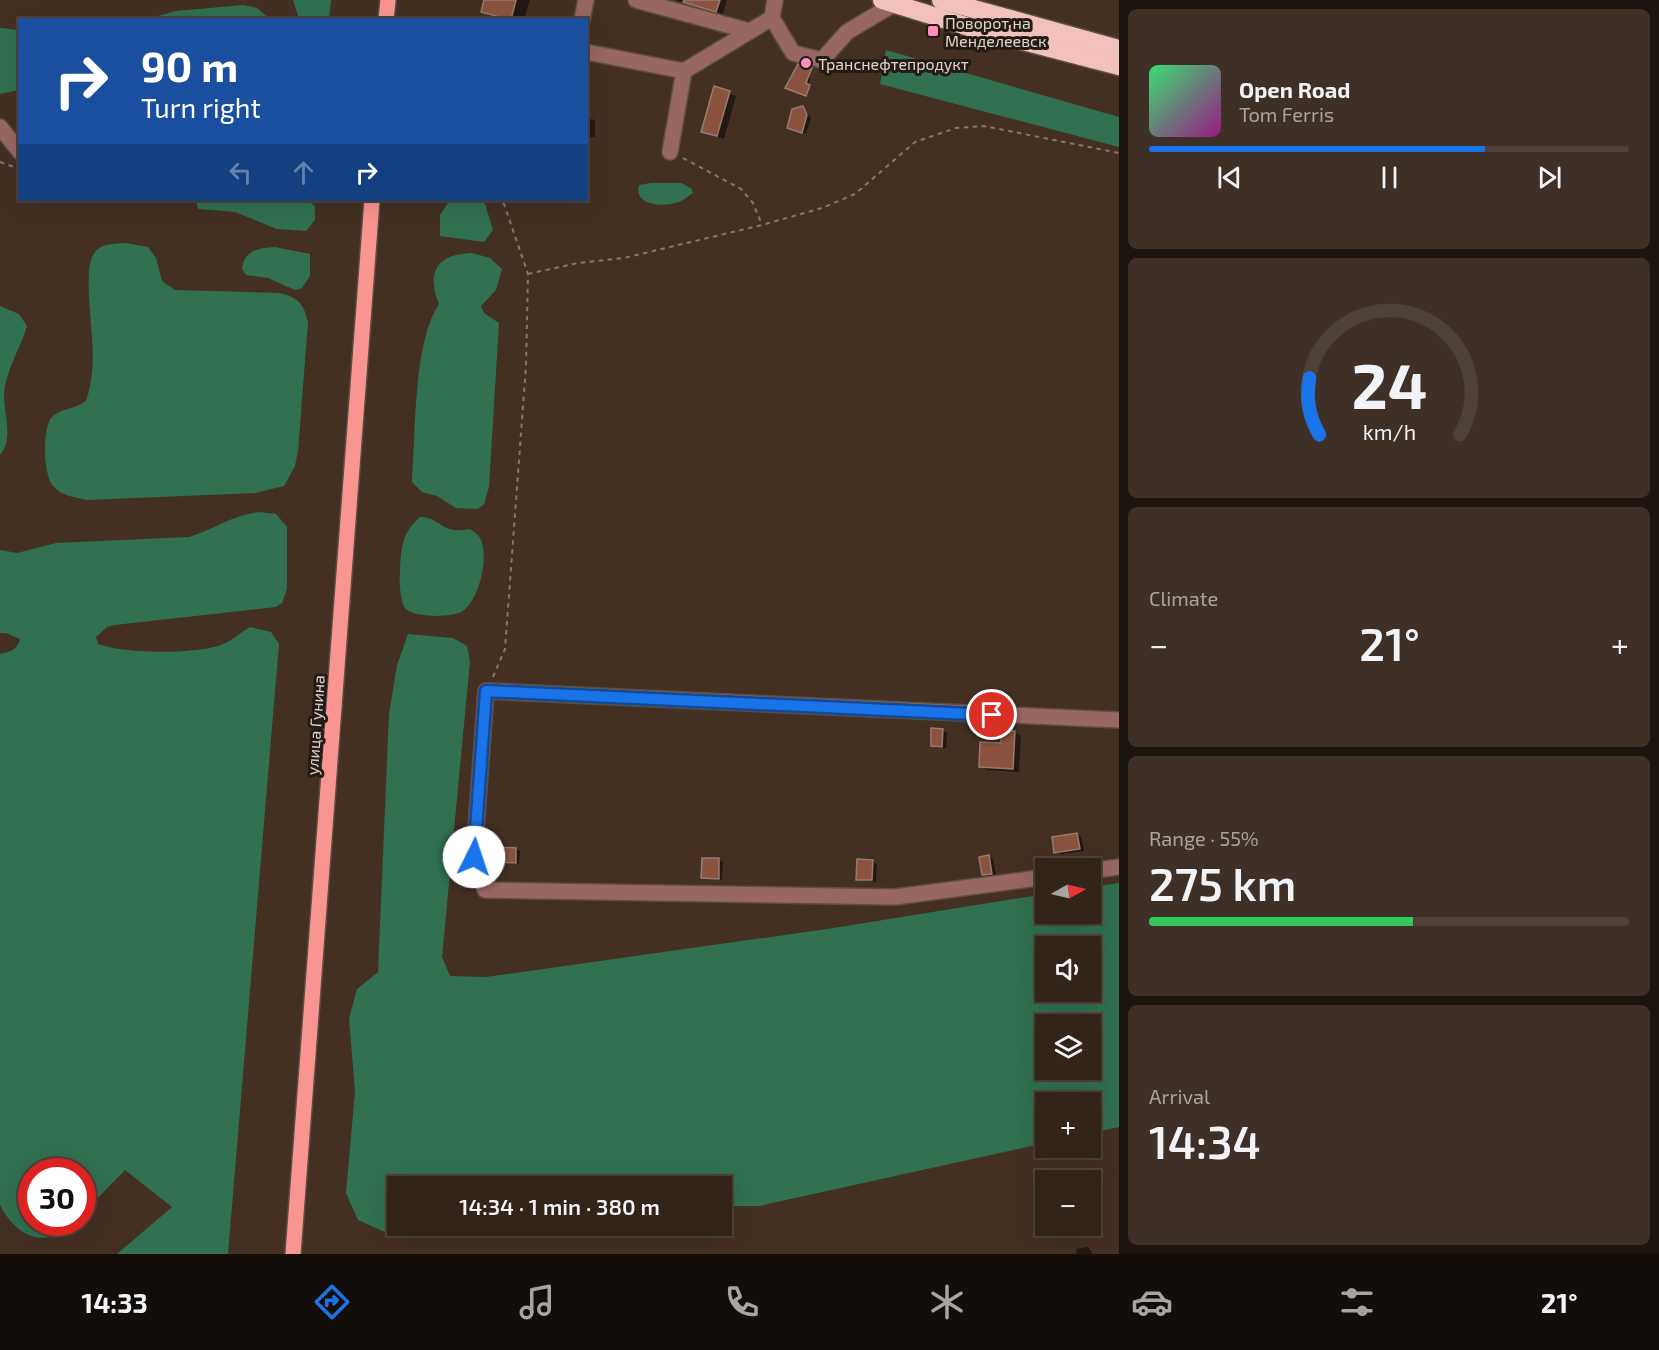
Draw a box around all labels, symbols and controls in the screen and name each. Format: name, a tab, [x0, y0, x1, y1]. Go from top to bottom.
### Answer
place label: Поворот на Менделеевск	[945, 13, 1047, 50]
marker: Поворот на Менделеевск	[926, 24, 940, 38]
text: 90 m	[141, 40, 238, 90]
icon: right	[42, 42, 120, 120]
place label: Транснефтепродукт	[818, 54, 969, 74]
marker: Транснефтепродукт	[799, 56, 813, 70]
text: Open Road	[1239, 76, 1351, 102]
text: Turn right	[141, 91, 261, 123]
text: Tom Ferris	[1239, 102, 1334, 126]
icon: left	[224, 156, 257, 189]
icon: ahead	[287, 156, 320, 189]
icon: right	[350, 156, 383, 189]
icon: previous	[1213, 161, 1246, 194]
icon: pause	[1373, 161, 1406, 194]
icon: next	[1533, 161, 1566, 194]
text: 24	[1351, 347, 1427, 422]
text: km/h	[1362, 419, 1416, 444]
text: Climate	[1149, 586, 1218, 610]
text: 21°	[1359, 616, 1420, 670]
text: −	[1149, 624, 1168, 664]
text: +	[1611, 624, 1629, 664]
street label: улица Гунина	[302, 674, 329, 776]
pin	[966, 689, 1017, 740]
icon: arrive	[975, 698, 1008, 731]
position arrow	[442, 825, 506, 889]
text: Range · 55%	[1149, 826, 1259, 850]
text: 275 km	[1149, 856, 1296, 910]
north arrow	[1035, 858, 1101, 924]
map controls	[1035, 858, 1101, 1236]
button: sound	[1035, 936, 1101, 1002]
button: layers	[1035, 1014, 1101, 1080]
text: Arrival	[1149, 1084, 1210, 1108]
button: +	[1035, 1092, 1101, 1158]
text: 14:34	[1149, 1114, 1261, 1168]
speed limit sign: 30	[18, 1158, 96, 1236]
button: −	[1035, 1170, 1101, 1236]
text: 14:34 · 1 min · 380 m	[459, 1193, 660, 1219]
icon: directions	[311, 1281, 353, 1323]
icon: music	[516, 1281, 558, 1323]
icon: phone	[721, 1281, 763, 1323]
icon: climate	[926, 1281, 968, 1323]
icon: car	[1131, 1281, 1173, 1323]
icon: filters	[1336, 1281, 1378, 1323]
text: 14:33	[81, 1286, 148, 1318]
text: 21°	[1541, 1286, 1577, 1318]

